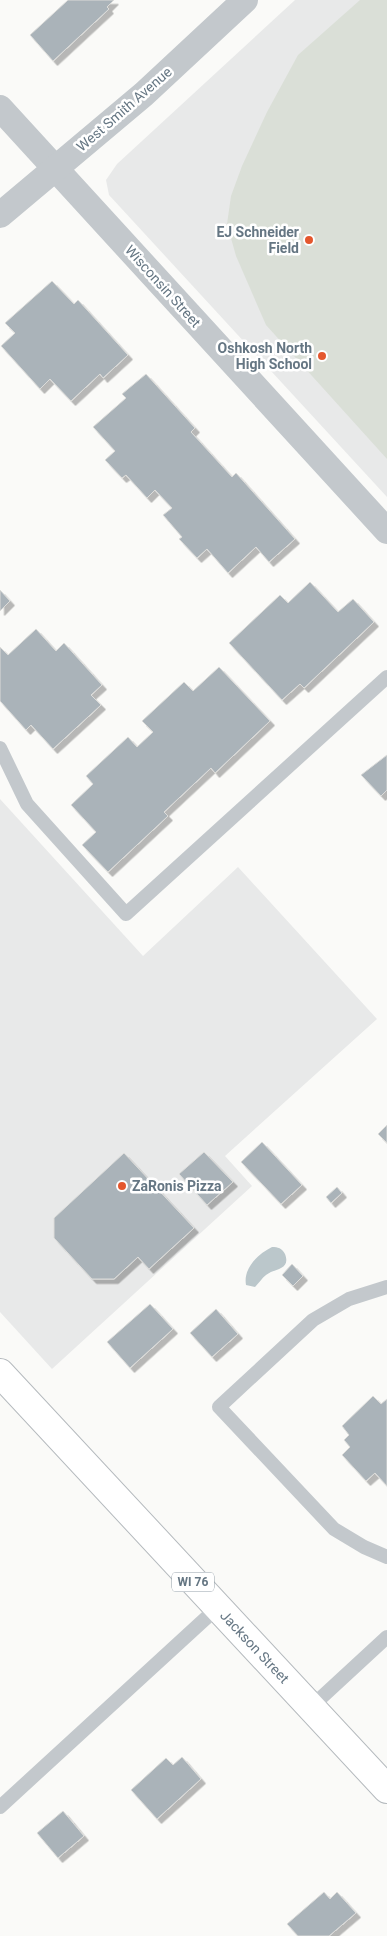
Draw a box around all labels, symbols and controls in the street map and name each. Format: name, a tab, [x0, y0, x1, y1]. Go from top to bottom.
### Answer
street label: West Smith Avenue	[73, 63, 175, 155]
place label: EJ Schneider Field	[216, 224, 299, 256]
marker: EJ Schneider Field	[303, 234, 315, 246]
street label: Wisconsin Street	[122, 242, 204, 331]
place label: Oshkosh North High School	[218, 340, 312, 372]
marker: Oshkosh North High School	[316, 350, 328, 362]
place label: ZaRonis Pizza	[132, 1178, 222, 1194]
marker: ZaRonis Pizza	[116, 1180, 128, 1192]
road number: WI 76	[172, 1572, 214, 1591]
street label: Jackson Street	[217, 1607, 293, 1687]

